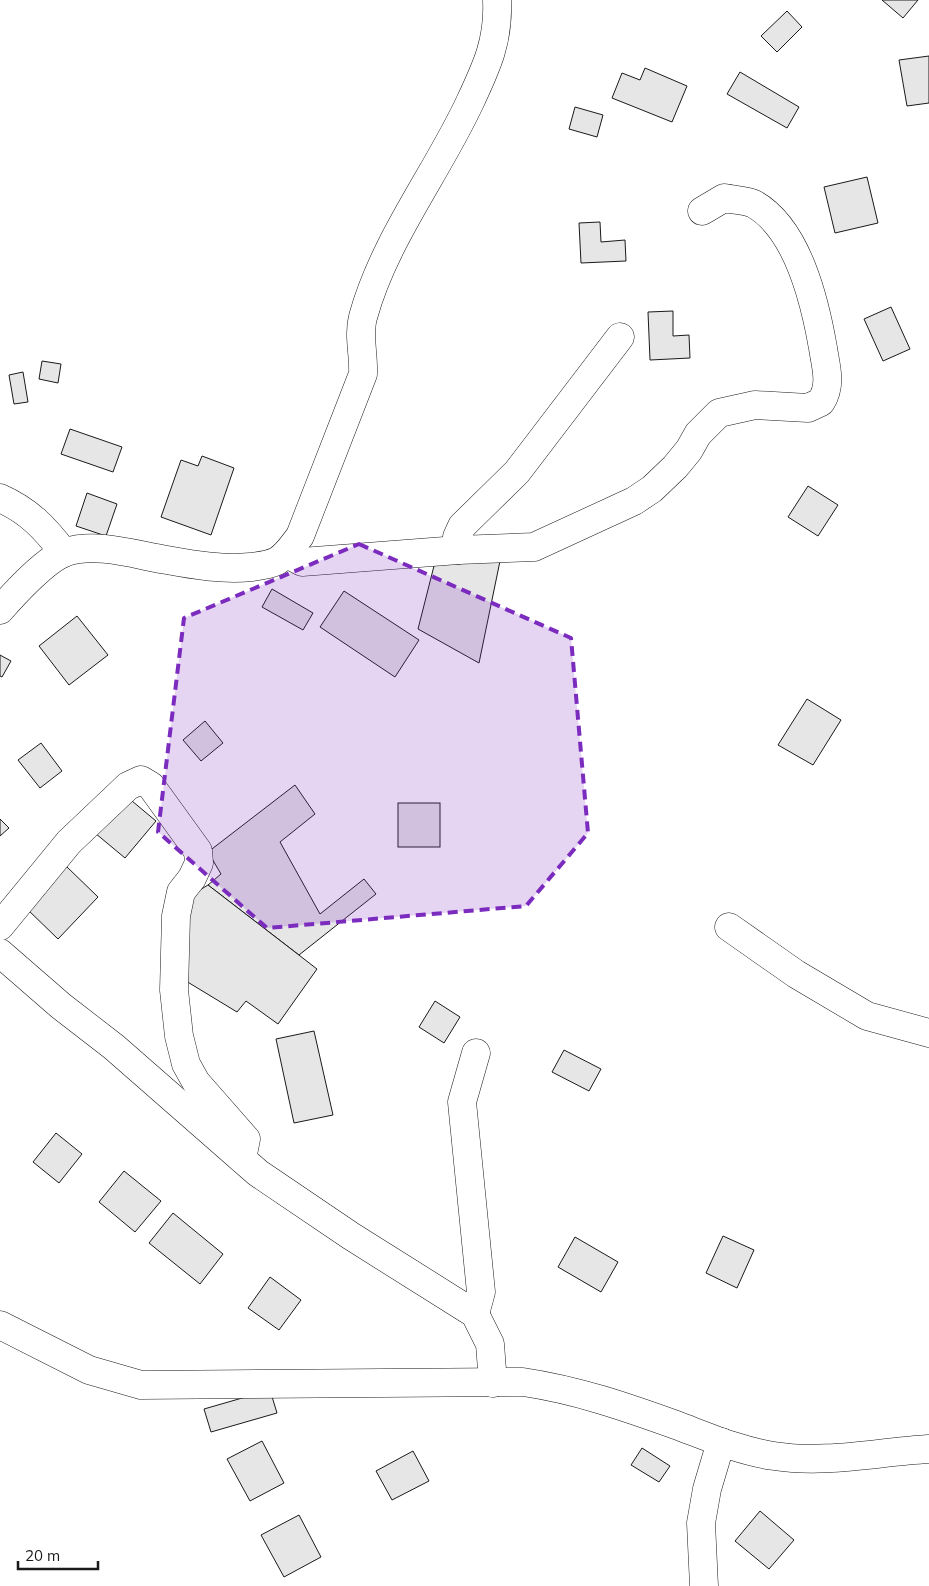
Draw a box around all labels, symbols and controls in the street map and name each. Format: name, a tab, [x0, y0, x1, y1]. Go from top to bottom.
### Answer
scale bar	[18, 1538, 98, 1570]
text: 20 m	[25, 1546, 60, 1565]

